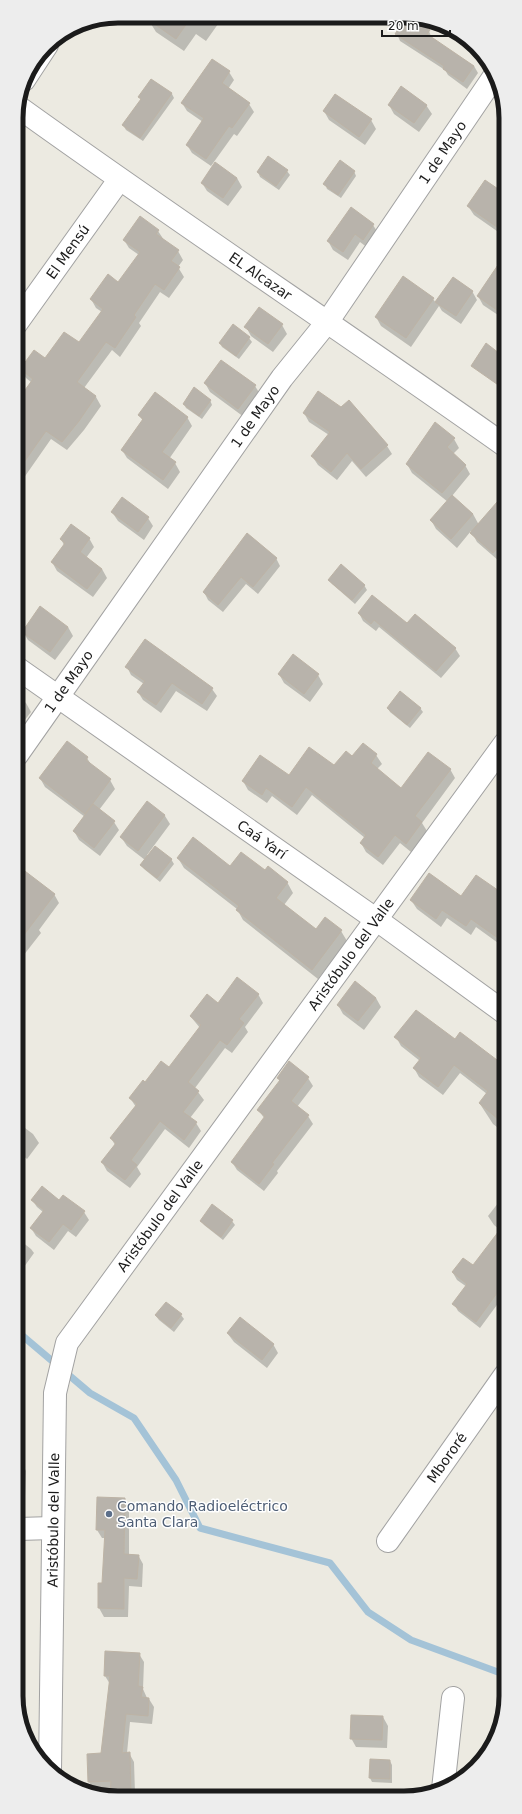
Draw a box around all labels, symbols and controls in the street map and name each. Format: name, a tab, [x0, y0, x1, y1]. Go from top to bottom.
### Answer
scale bar	[382, 12, 450, 38]
text: 20 m	[388, 19, 419, 33]
street label: 1 de Mayo	[415, 118, 470, 187]
street label: El Mensú	[43, 221, 93, 282]
street label: EL Alcazar	[226, 249, 295, 303]
street label: 1 de Mayo	[228, 382, 283, 451]
street label: 1 de Mayo	[41, 647, 96, 716]
street label: Caá Yarí	[234, 817, 291, 863]
street label: Aristóbulo del Valle	[305, 895, 397, 1013]
street label: Aristóbulo del Valle	[114, 1157, 206, 1275]
street label: Mbororé	[424, 1429, 470, 1486]
street label: Aristóbulo del Valle	[44, 1453, 62, 1587]
place label: Comando Radioeléctrico Santa Clara	[117, 1498, 288, 1530]
marker: Comando Radioeléctrico Santa Clara	[104, 1509, 114, 1519]

